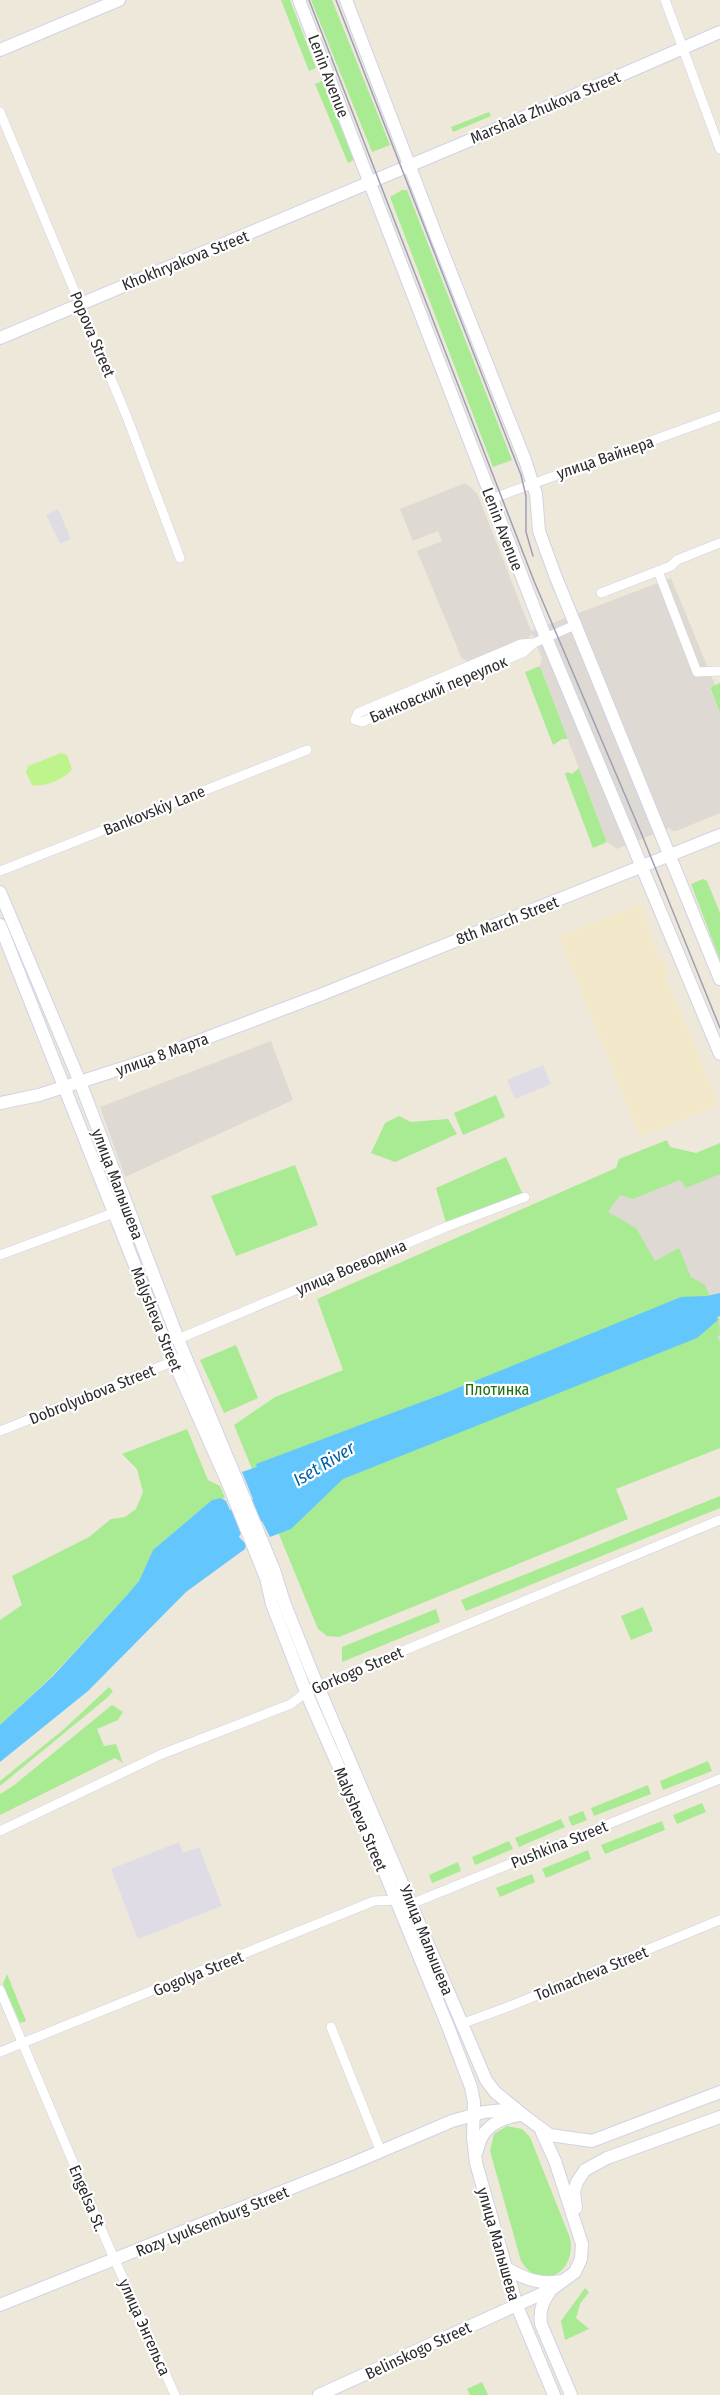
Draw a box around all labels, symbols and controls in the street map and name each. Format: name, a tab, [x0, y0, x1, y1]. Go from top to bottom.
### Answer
street label: Lenin Avenue	[304, 32, 353, 120]
street label: Marshala Zhukova Street	[467, 67, 624, 148]
street label: Khokhryakova Street	[119, 226, 252, 295]
street label: Popova Street	[66, 289, 119, 380]
street label: улица Вайнера	[554, 432, 656, 483]
street label: Lenin Avenue	[478, 485, 527, 573]
street label: Банковский переулок	[367, 652, 510, 727]
street label: Bankovskiy Lane	[101, 781, 208, 840]
street label: 8th March Street	[453, 892, 562, 949]
street label: улица 8 Марта	[113, 1029, 211, 1080]
street label: улица Малышева	[88, 1126, 147, 1242]
street label: улица Воеводина	[293, 1236, 409, 1299]
street label: Malysheva Street	[127, 1264, 186, 1375]
street label: Dobrolyubova Street	[26, 1360, 159, 1428]
park label: Плотинка	[465, 1380, 529, 1399]
water label: Iset River	[289, 1437, 359, 1491]
street label: Gorkogo Street	[309, 1642, 407, 1698]
street label: Malysheva Street	[330, 1764, 391, 1875]
street label: Pushkina Street	[508, 1816, 611, 1872]
street label: Улица Малышева	[395, 1881, 457, 1998]
street label: Tolmacheva Street	[532, 1942, 651, 2005]
street label: Gogolya Street	[151, 1947, 247, 2000]
street label: Engelsa St.	[65, 2162, 110, 2234]
street label: Rozy Lyuksemburg Street	[133, 2182, 292, 2261]
street label: улица Малышева	[473, 2185, 524, 2303]
street label: улица Энгельса	[115, 2276, 174, 2379]
street label: Belinskogo Street	[362, 2317, 475, 2383]

